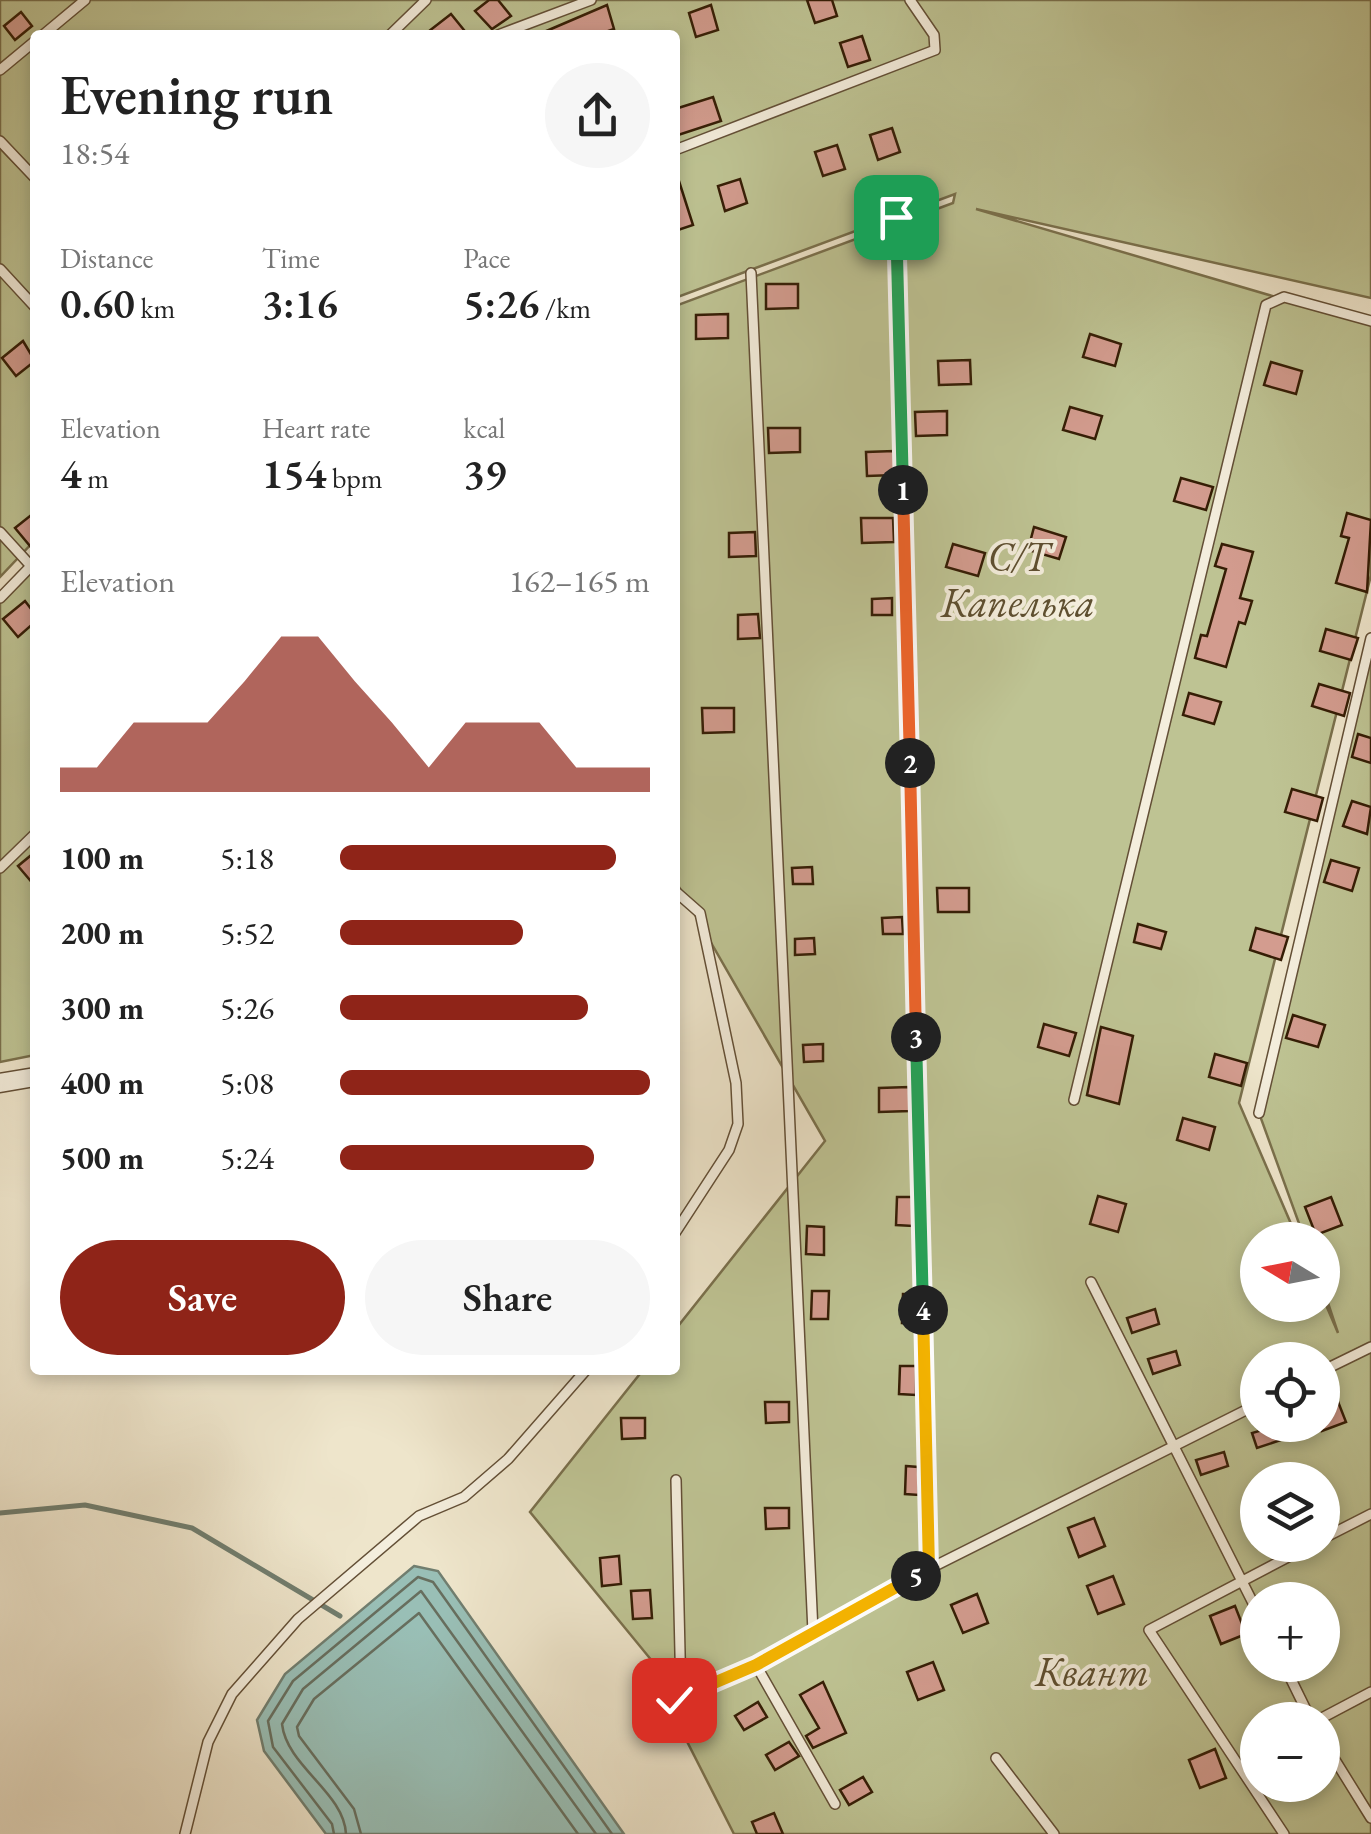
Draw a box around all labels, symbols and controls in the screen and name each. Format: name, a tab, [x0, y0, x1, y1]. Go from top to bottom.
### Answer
text: Evening run	[60, 59, 333, 130]
button: share	[545, 63, 650, 168]
text: 18:54	[60, 132, 129, 174]
pin	[854, 175, 939, 260]
icon: arrive	[869, 190, 924, 245]
text: Distance	[60, 240, 154, 276]
text: Time	[262, 240, 320, 276]
text: Pace	[463, 240, 510, 276]
text: 0.60	[60, 276, 135, 331]
text: 3:16	[262, 276, 338, 331]
text: 5:26	[463, 276, 539, 331]
text: km	[135, 290, 175, 326]
text: /km	[539, 290, 591, 326]
text: Elevation	[60, 410, 161, 446]
text: Heart rate	[262, 410, 370, 446]
text: kcal	[463, 410, 505, 446]
text: 4	[60, 446, 82, 501]
text: 154	[262, 446, 326, 501]
text: 39	[463, 446, 506, 501]
text: m	[82, 460, 109, 496]
text: bpm	[326, 460, 383, 496]
pin: 1	[878, 465, 928, 515]
text: 1	[896, 472, 910, 508]
park label: С/Т Капелька	[940, 530, 1095, 628]
text: Elevation	[60, 560, 175, 602]
text: 162–165 m	[509, 560, 650, 602]
pin: 2	[885, 738, 935, 788]
text: 2	[903, 745, 917, 781]
text: 100 m	[60, 837, 144, 879]
text: 5:18	[220, 837, 274, 879]
text: 200 m	[60, 912, 144, 954]
text: 5:52	[220, 912, 274, 954]
text: 300 m	[60, 987, 144, 1029]
text: 5:26	[220, 987, 274, 1029]
pin: 3	[891, 1012, 941, 1062]
text: 3	[909, 1019, 923, 1055]
text: 400 m	[60, 1062, 144, 1104]
text: 5:08	[220, 1062, 274, 1104]
text: 500 m	[60, 1137, 144, 1179]
text: 5:24	[220, 1137, 274, 1179]
north arrow	[1240, 1222, 1340, 1322]
map controls	[1240, 1222, 1340, 1802]
button: Save	[60, 1240, 345, 1355]
button: Share	[365, 1240, 650, 1355]
pin: 4	[898, 1285, 948, 1335]
text: 4	[916, 1292, 930, 1328]
button: locate	[1240, 1342, 1340, 1442]
button: layers	[1240, 1462, 1340, 1562]
pin: 5	[891, 1551, 941, 1601]
text: 5	[909, 1558, 923, 1594]
button: +	[1240, 1582, 1340, 1682]
park label: Квант	[1034, 1645, 1149, 1697]
pin	[632, 1658, 717, 1743]
icon: check	[647, 1673, 702, 1728]
button: −	[1240, 1702, 1340, 1802]

